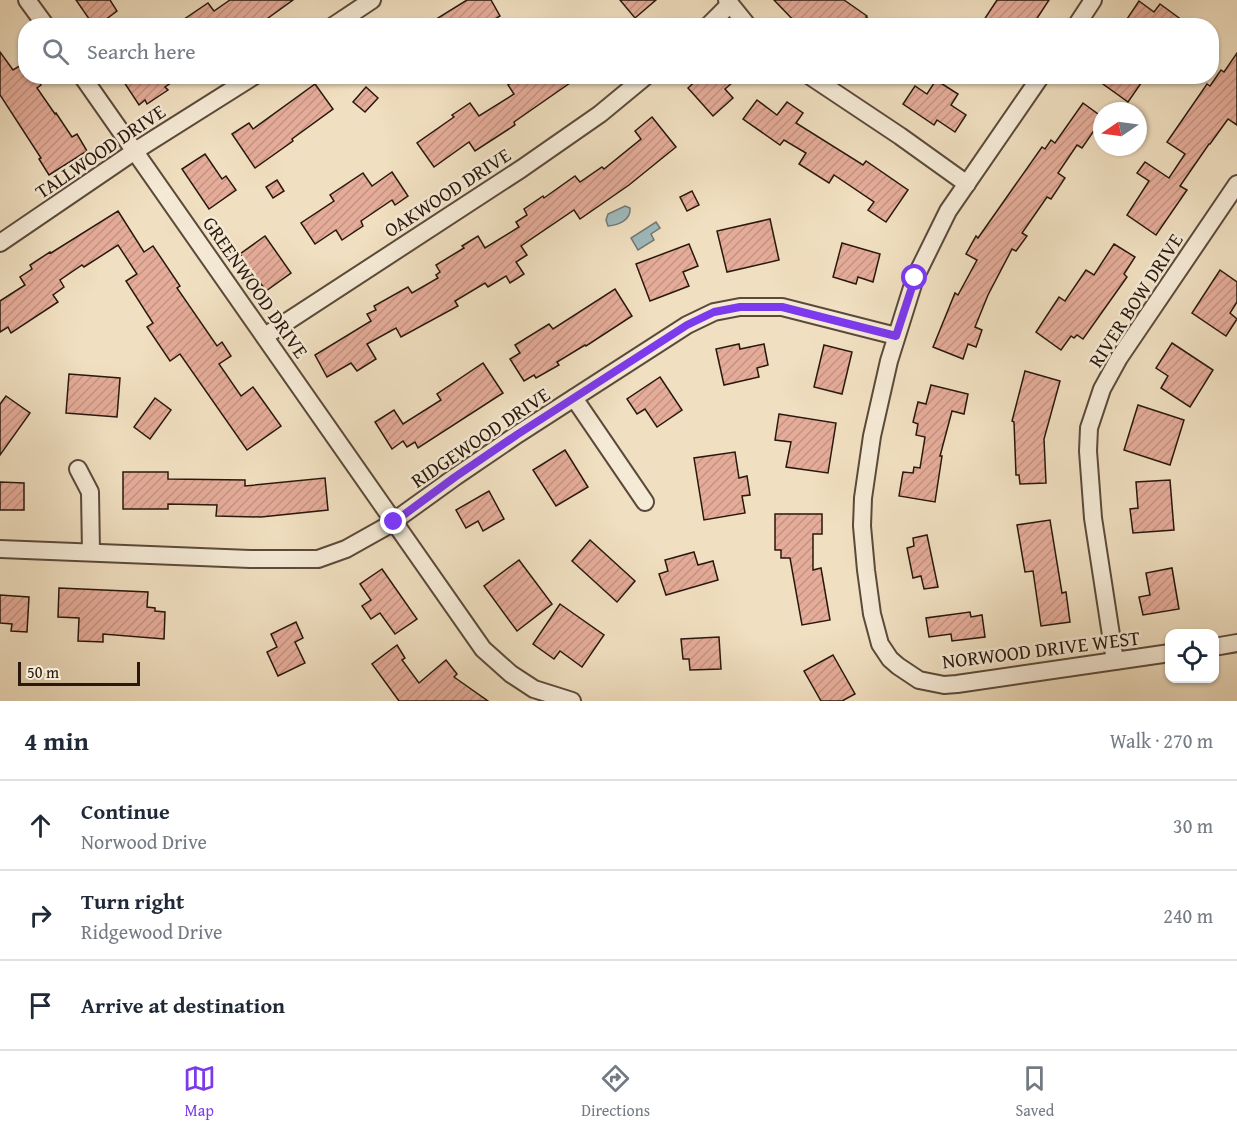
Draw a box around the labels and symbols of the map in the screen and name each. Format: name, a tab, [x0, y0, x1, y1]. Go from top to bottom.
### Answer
street label: TALLWOOD DRIVE	[29, 97, 171, 205]
north arrow	[1093, 102, 1147, 156]
street label: OAKWOOD DRIVE	[378, 140, 516, 244]
street label: GREENWOOD DRIVE	[196, 210, 316, 364]
street label: RIVER BOW DRIVE	[1081, 227, 1189, 373]
route start	[901, 264, 927, 290]
street label: RIDGEWOOD DRIVE	[405, 380, 555, 494]
route end	[380, 508, 406, 534]
street label: NORWOOD DRIVE WEST	[940, 622, 1142, 676]
scale bar	[18, 659, 140, 686]

